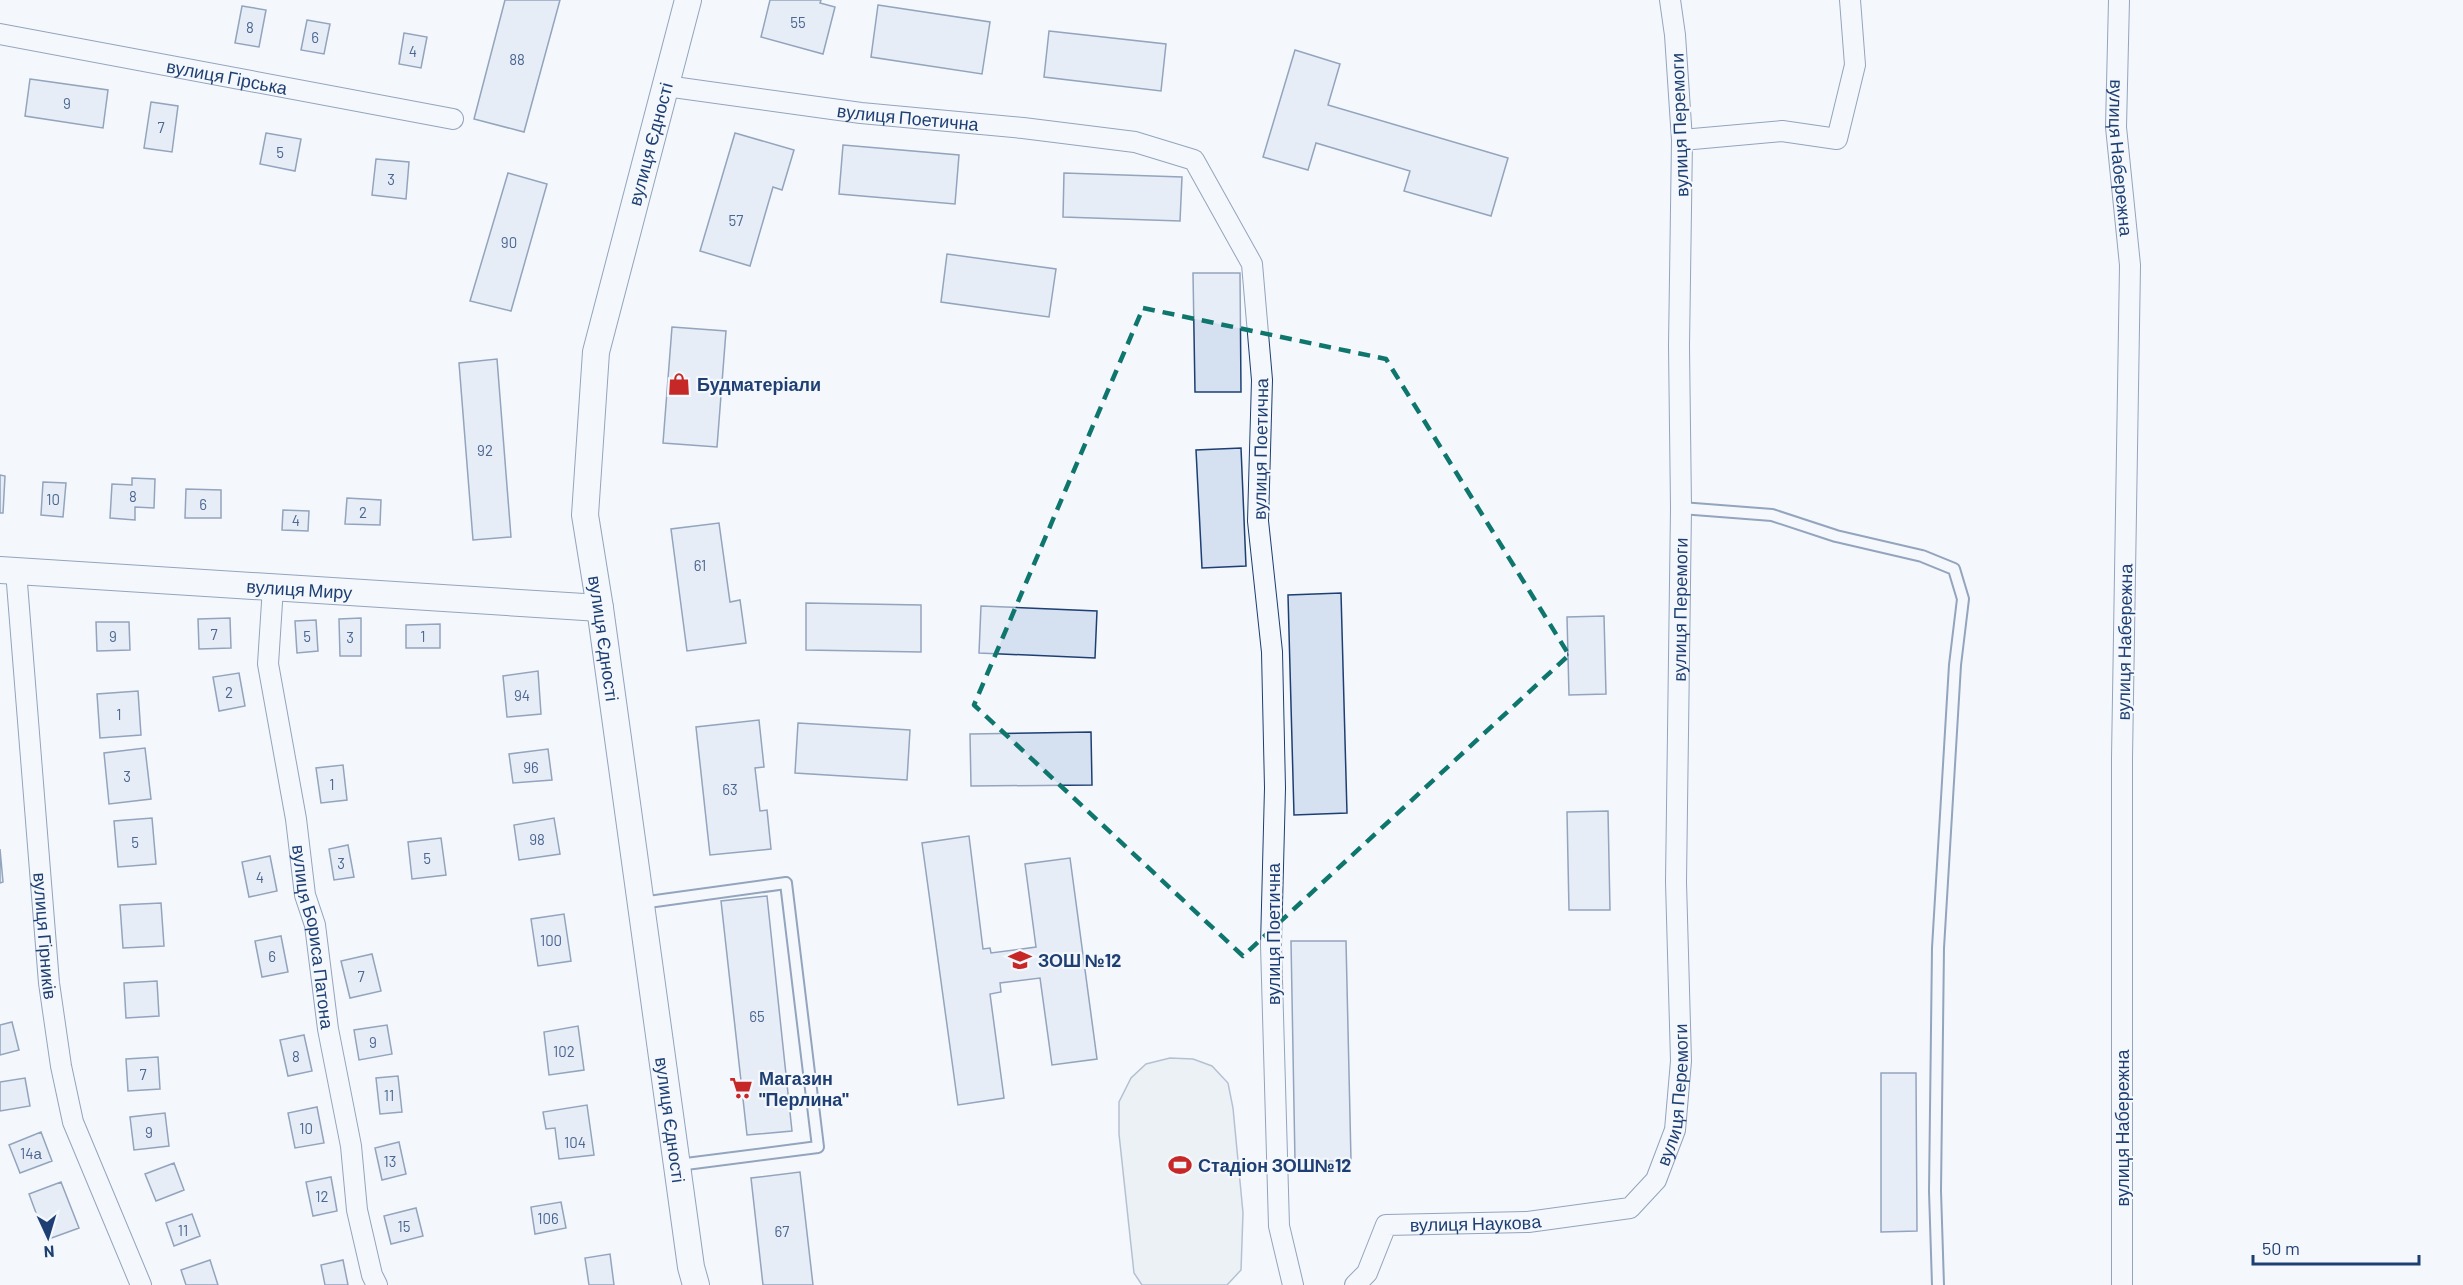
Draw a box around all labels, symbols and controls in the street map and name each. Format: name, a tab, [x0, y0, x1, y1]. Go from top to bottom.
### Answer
house number: 55	[790, 13, 806, 31]
house number: 8	[246, 18, 254, 36]
house number: 6	[311, 28, 319, 46]
house number: 4	[409, 42, 417, 60]
house number: 88	[509, 50, 525, 68]
street label: вулиця Перемоги	[1665, 53, 1693, 197]
street label: вулиця Гірська	[165, 54, 290, 99]
street label: вулиця Набережна	[2105, 79, 2138, 238]
street label: вулиця Єдності	[623, 80, 677, 208]
house number: 9	[63, 94, 71, 112]
street label: вулиця Поетична	[836, 99, 981, 135]
house number: 7	[157, 118, 165, 136]
house number: 5	[276, 143, 284, 161]
house number: 3	[387, 170, 395, 188]
house number: 57	[729, 211, 743, 229]
house number: 90	[501, 233, 517, 251]
shop icon: Будматеріали	[666, 371, 692, 397]
place label: Будматеріали	[697, 373, 821, 395]
street label: вулиця Поетична	[1248, 377, 1272, 520]
house number: 92	[477, 441, 493, 459]
house number: 8	[129, 487, 137, 505]
house number: 10	[46, 490, 60, 508]
house number: 6	[199, 495, 207, 513]
house number: 2	[359, 503, 367, 521]
house number: 4	[292, 511, 300, 529]
street label: вулиця Перемоги	[1668, 537, 1692, 682]
house number: 61	[694, 556, 706, 574]
street label: вулиця Набережна	[2112, 562, 2136, 721]
street label: вулиця Єдності	[584, 574, 624, 703]
street label: вулиця Миру	[246, 575, 353, 603]
house number: 7	[210, 625, 218, 643]
house number: 9	[109, 627, 117, 645]
house number: 5	[303, 627, 311, 645]
house number: 1	[420, 627, 426, 645]
house number: 3	[346, 628, 354, 646]
house number: 2	[225, 683, 233, 701]
house number: 94	[514, 686, 530, 704]
house number: 1	[116, 705, 122, 723]
house number: 96	[523, 758, 539, 776]
house number: 3	[123, 767, 131, 785]
house number: 1	[329, 775, 335, 793]
house number: 63	[722, 780, 738, 798]
house number: 98	[529, 830, 545, 848]
house number: 5	[131, 833, 139, 851]
street label: вулиця Бориса Патона	[288, 843, 339, 1031]
house number: 5	[423, 849, 431, 867]
house number: 3	[337, 854, 345, 872]
street label: вулиця Поетична	[1262, 862, 1284, 1005]
house number: 4	[256, 868, 264, 886]
street label: вулиця Гірників	[29, 872, 62, 1001]
house number: 100	[540, 931, 562, 949]
house number: 6	[268, 947, 276, 965]
school or university icon: ЗОШ №12	[1007, 947, 1033, 973]
place label: ЗОШ №12	[1038, 949, 1121, 971]
house number: 7	[357, 967, 365, 985]
house number: 65	[749, 1007, 765, 1025]
street label: вулиця Перемоги	[1651, 1023, 1692, 1169]
house number: 9	[369, 1033, 377, 1051]
house number: 102	[553, 1042, 575, 1060]
house number: 8	[292, 1047, 300, 1065]
street label: вулиця Набережна	[2111, 1049, 2133, 1206]
street label: вулиця Єдності	[651, 1055, 690, 1184]
house number: 7	[139, 1065, 147, 1083]
place label: Магазин "Перлина"	[759, 1067, 849, 1110]
supermarket icon: Магазин "Перлина"	[728, 1075, 754, 1101]
house number: 11	[384, 1086, 394, 1104]
house number: 10	[299, 1119, 313, 1137]
house number: 9	[145, 1123, 153, 1141]
house number: 104	[564, 1133, 586, 1151]
house number: 14а	[20, 1144, 43, 1162]
house number: 13	[384, 1152, 396, 1170]
sports icon: Стадіон ЗОШ№12	[1167, 1152, 1193, 1178]
place label: Стадіон ЗОШ№12	[1198, 1154, 1351, 1176]
house number: 12	[315, 1187, 329, 1205]
north arrow	[18, 1207, 78, 1267]
house number: 106	[537, 1209, 559, 1227]
street label: вулиця Наукова	[1410, 1209, 1543, 1235]
house number: 15	[398, 1217, 410, 1235]
house number: 11	[178, 1221, 188, 1239]
house number: 67	[775, 1222, 789, 1240]
scale bar	[2253, 1228, 2420, 1266]
text: 50 m	[2262, 1237, 2300, 1259]
text: N	[43, 1243, 55, 1262]

